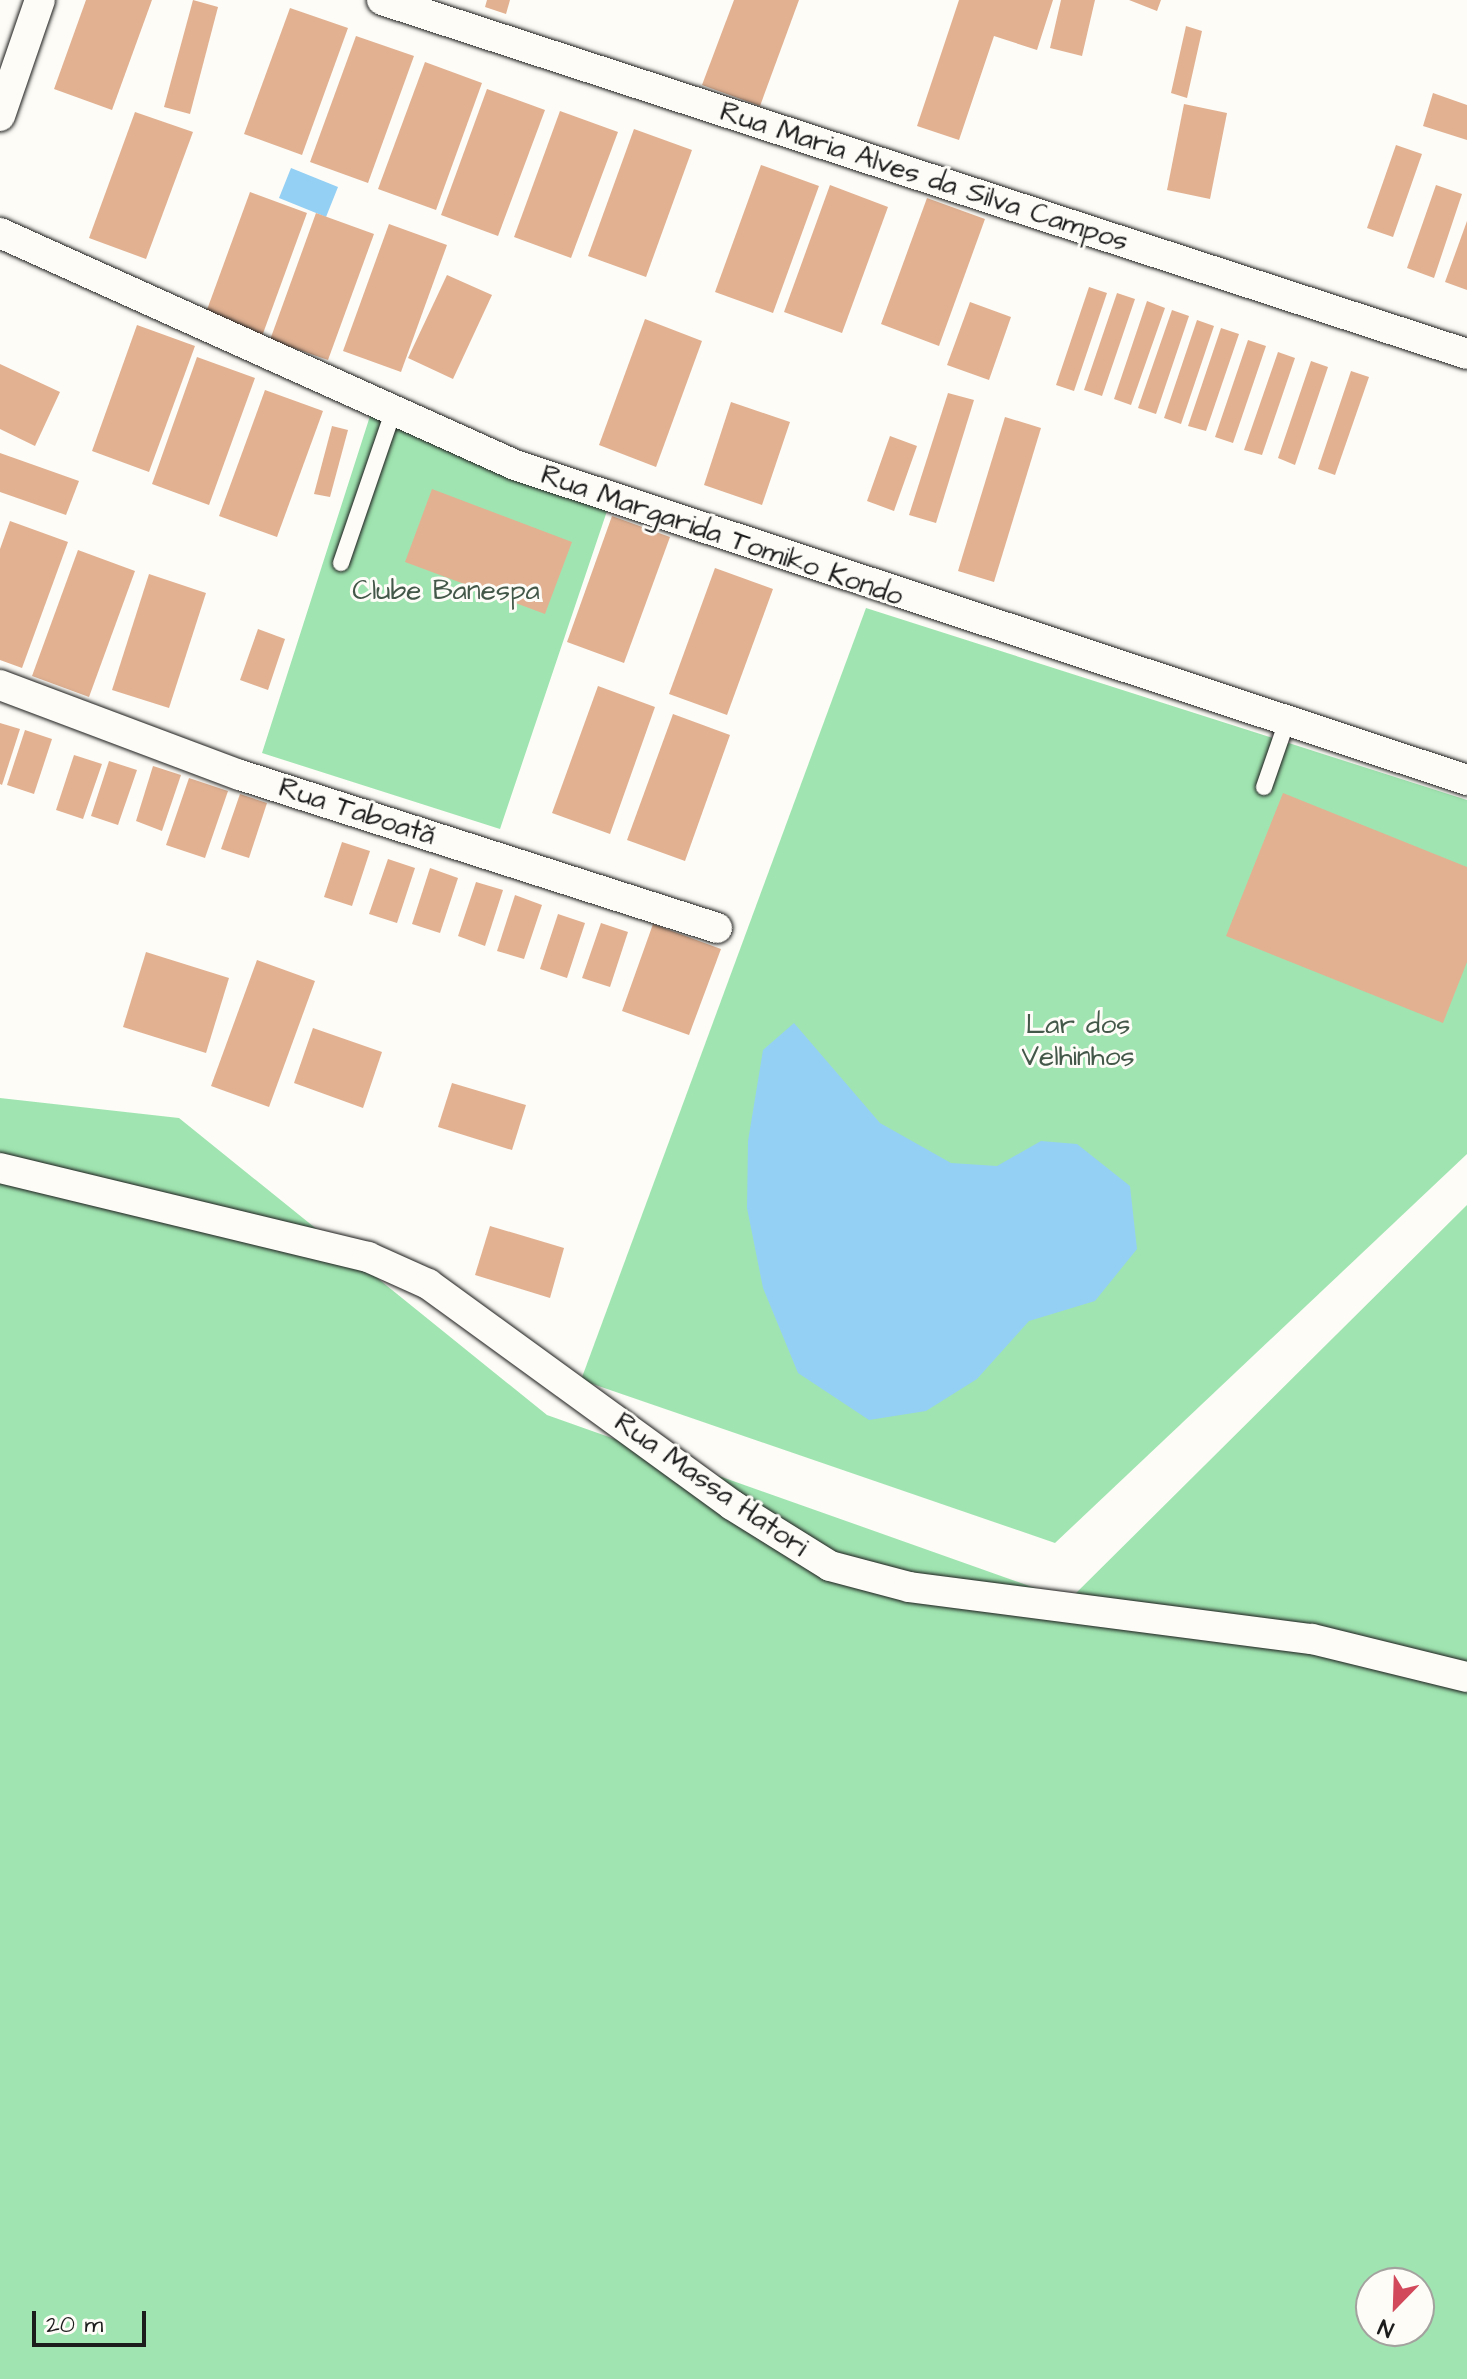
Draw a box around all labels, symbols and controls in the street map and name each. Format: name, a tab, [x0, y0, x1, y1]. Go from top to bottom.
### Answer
street label: Rua Maria Alves da Silva Campos	[716, 95, 1132, 259]
street label: Rua Margarida Tomiko Kondo	[536, 458, 908, 614]
park label: Clube Banespa	[352, 574, 540, 608]
street label: Rua Taboatã	[274, 771, 440, 853]
park label: Lar dos Velhinhos	[1022, 1008, 1134, 1074]
street label: Rua Massa Hatori	[608, 1406, 814, 1564]
north arrow	[1355, 2267, 1435, 2347]
scale bar	[36, 2295, 150, 2345]
text: 20 m	[46, 2308, 103, 2342]
text: N	[1374, 2311, 1399, 2345]

